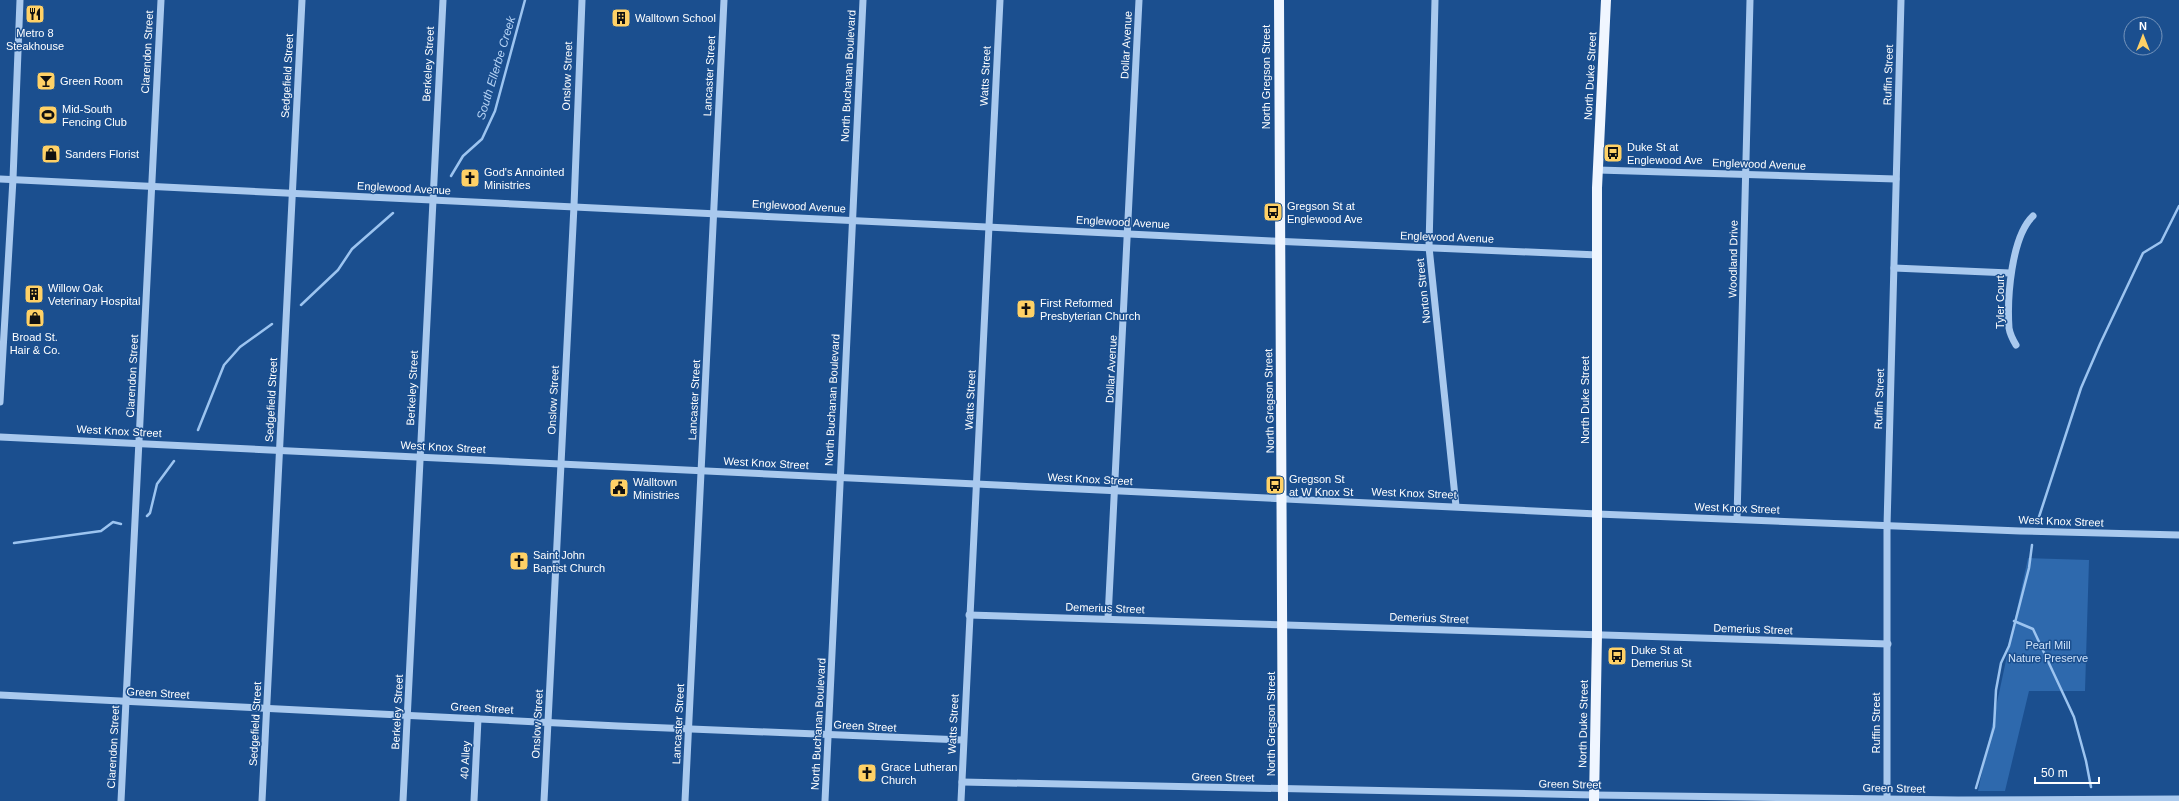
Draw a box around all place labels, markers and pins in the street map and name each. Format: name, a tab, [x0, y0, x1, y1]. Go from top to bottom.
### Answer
restaurant icon: Metro 8 Steakhouse	[24, 3, 46, 25]
building icon: Walltown School	[610, 7, 632, 29]
place label: Walltown School	[635, 12, 716, 24]
place label: Metro 8 Steakhouse	[6, 27, 64, 52]
bar icon: Green Room	[35, 70, 57, 92]
place label: Green Room	[60, 75, 123, 87]
place label: Mid-South Fencing Club	[62, 103, 127, 128]
sports icon: Mid-South Fencing Club	[37, 104, 59, 126]
place label: Duke St at Englewood Ave	[1627, 141, 1703, 166]
bus stop icon: Duke St at Englewood Ave	[1602, 142, 1624, 164]
shop icon: Sanders Florist	[40, 143, 62, 165]
place label: Sanders Florist	[65, 148, 139, 160]
place label: God's Annointed Ministries	[484, 166, 564, 191]
church icon: God's Annointed Ministries	[459, 167, 481, 189]
place label: Gregson St at Englewood Ave	[1287, 200, 1363, 225]
bus stop icon: Gregson St at Englewood Ave	[1262, 201, 1284, 223]
place label: Willow Oak Veterinary Hospital	[48, 282, 140, 307]
building icon: Willow Oak Veterinary Hospital	[23, 283, 45, 305]
place label: First Reformed Presbyterian Church	[1040, 297, 1140, 322]
church icon: First Reformed Presbyterian Church	[1015, 298, 1037, 320]
shop icon: Broad St. Hair & Co.	[24, 307, 46, 329]
place label: Broad St. Hair & Co.	[10, 331, 60, 356]
place label: Gregson St at W Knox St	[1289, 473, 1353, 498]
bus stop icon: Gregson St at W Knox St	[1264, 474, 1286, 496]
place label: Walltown Ministries	[633, 476, 680, 501]
public building icon: Walltown Ministries	[608, 477, 630, 499]
place label: Saint John Baptist Church	[533, 549, 605, 574]
church icon: Saint John Baptist Church	[508, 550, 530, 572]
place label: Duke St at Demerius St	[1631, 644, 1692, 669]
bus stop icon: Duke St at Demerius St	[1606, 645, 1628, 667]
place label: Grace Lutheran Church	[881, 761, 957, 786]
church icon: Grace Lutheran Church	[856, 762, 878, 784]

